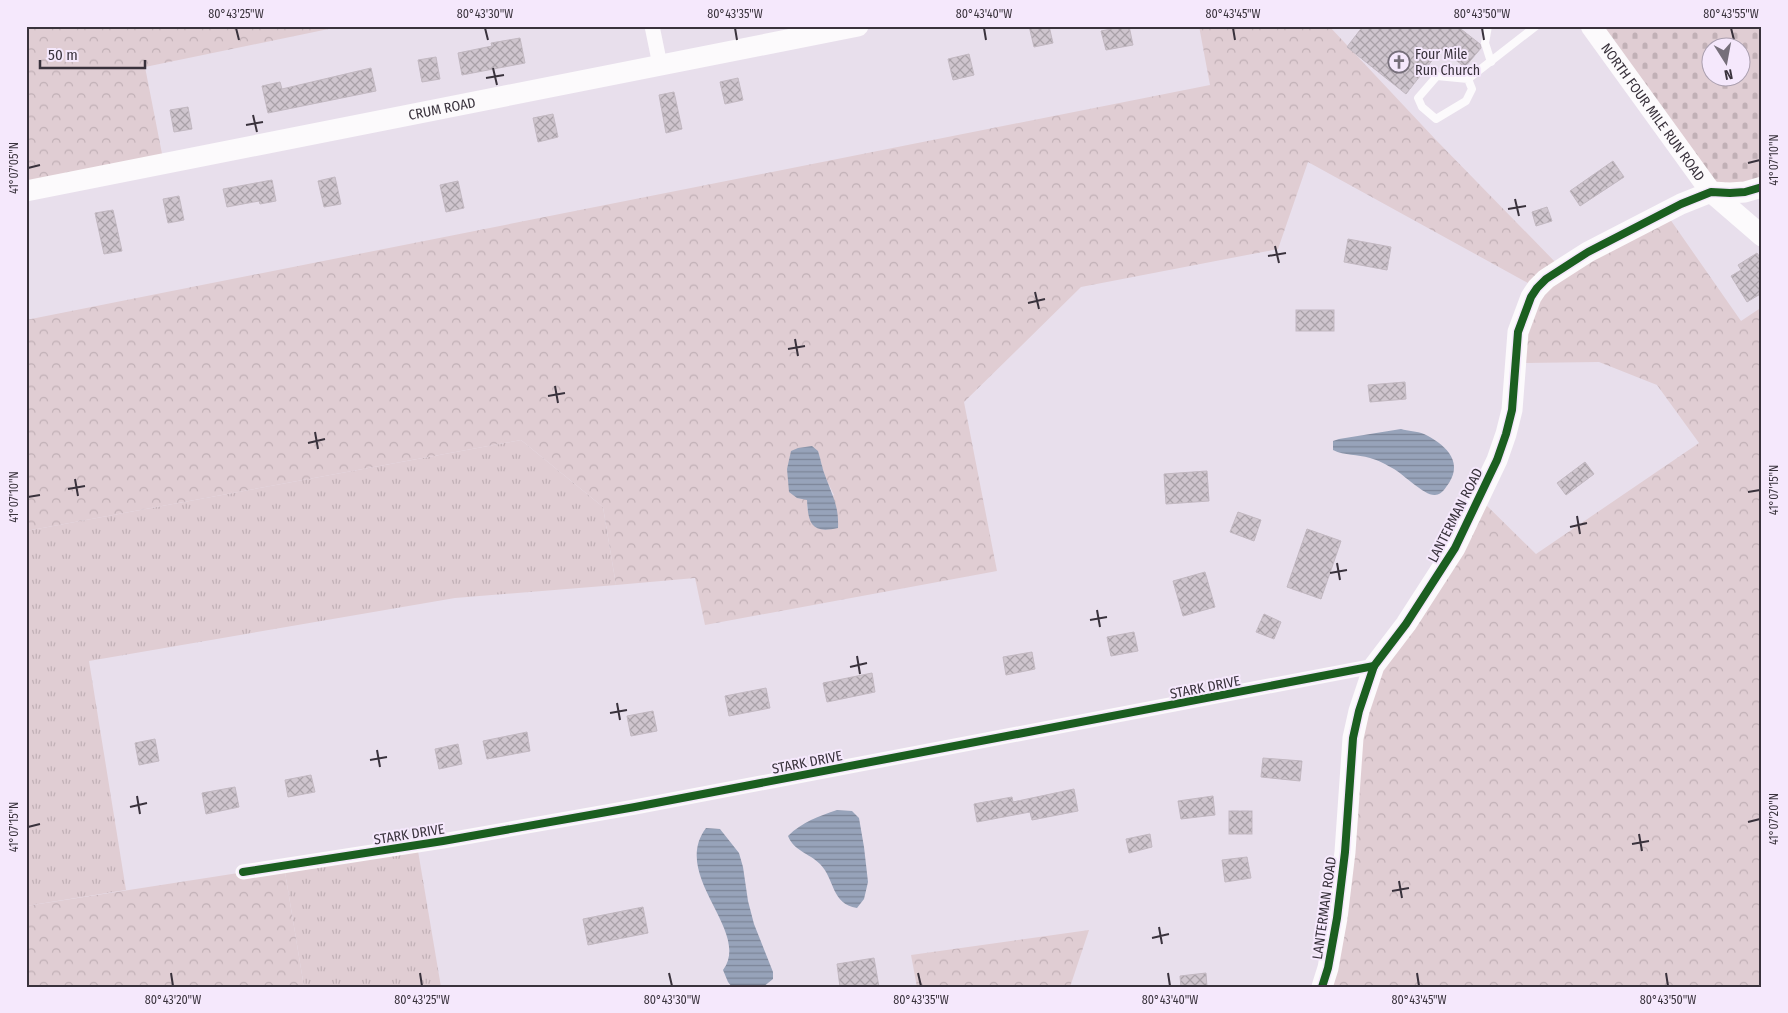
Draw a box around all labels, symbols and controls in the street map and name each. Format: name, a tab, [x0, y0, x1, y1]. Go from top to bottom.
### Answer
text: 80°43'25"W	[208, 7, 264, 21]
text: 80°43'30"W	[457, 7, 513, 21]
text: 80°43'35"W	[707, 7, 763, 21]
text: 80°43'40"W	[956, 7, 1012, 21]
text: 80°43'45"W	[1205, 7, 1261, 21]
text: 80°43'50"W	[1454, 7, 1510, 21]
text: 80°43'55"W	[1703, 7, 1759, 21]
scale bar	[40, 38, 145, 70]
north arrow	[1700, 38, 1750, 88]
street label: NORTH FOUR MILE RUN ROAD	[1597, 40, 1708, 184]
text: 50 m	[48, 46, 78, 64]
place label: Four Mile Run Church	[1415, 46, 1480, 79]
church icon: Four Mile Run Church	[1387, 50, 1411, 74]
text: N	[1723, 65, 1734, 83]
street label: CRUM ROAD	[407, 94, 477, 124]
text: 41°07'10"N	[1767, 134, 1781, 186]
text: 41°07'05"N	[7, 142, 21, 194]
street label: LANTERMAN ROAD	[1424, 465, 1487, 565]
text: 41°07'15"N	[1767, 465, 1781, 515]
text: 41°07'10"N	[7, 471, 21, 523]
street label: STARK DRIVE	[1169, 672, 1242, 703]
street label: STARK DRIVE	[771, 747, 844, 778]
text: 41°07'20"N	[1767, 793, 1781, 845]
text: 41°07'15"N	[7, 802, 21, 852]
street label: STARK DRIVE	[373, 820, 446, 848]
street label: LANTERMAN ROAD	[1309, 856, 1340, 961]
text: 80°43'20"W	[145, 993, 201, 1007]
text: 80°43'25"W	[394, 993, 450, 1007]
text: 80°43'30"W	[644, 993, 700, 1007]
text: 80°43'35"W	[893, 993, 949, 1007]
text: 80°43'40"W	[1142, 993, 1198, 1007]
text: 80°43'45"W	[1391, 993, 1447, 1007]
text: 80°43'50"W	[1640, 993, 1696, 1007]

